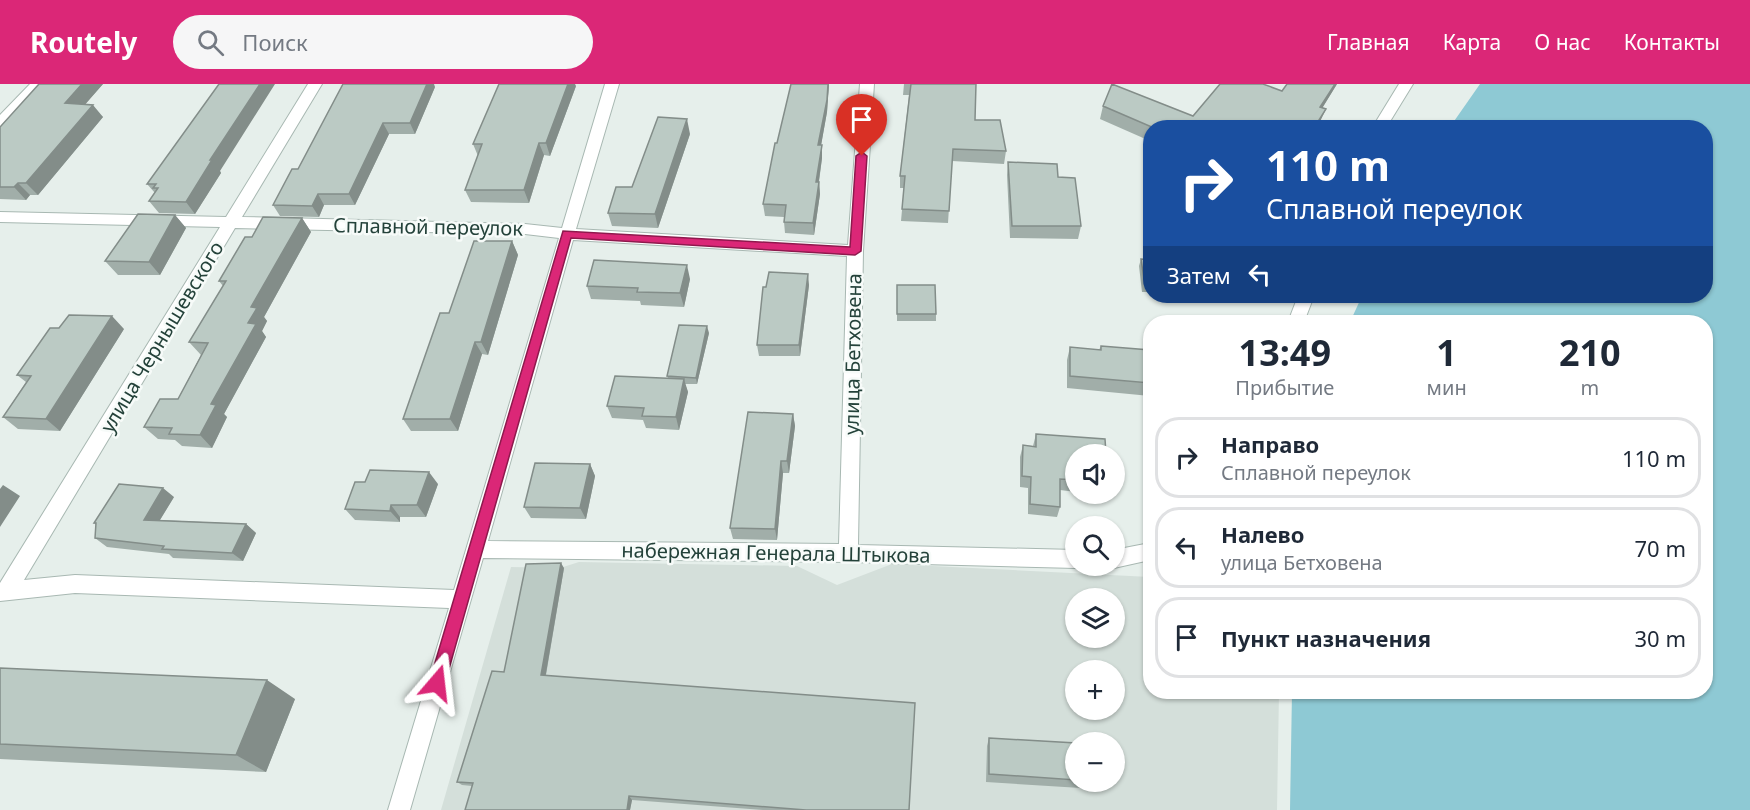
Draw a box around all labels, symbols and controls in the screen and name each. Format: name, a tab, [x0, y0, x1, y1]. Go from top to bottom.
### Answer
search box	[173, 15, 593, 69]
text: Routely	[30, 23, 137, 61]
icon: search	[194, 26, 227, 59]
text: Поиск	[242, 27, 308, 57]
text: Главная	[1327, 28, 1410, 56]
text: Карта	[1443, 28, 1501, 56]
text: О нас	[1534, 28, 1591, 56]
text: Контакты	[1624, 28, 1720, 56]
pin	[836, 94, 887, 156]
icon: arrive	[845, 103, 878, 136]
text: 110 m	[1266, 136, 1390, 193]
icon: right	[1167, 144, 1245, 222]
text: Сплавной переулок	[1266, 190, 1522, 227]
street label: Сплавной переулок	[333, 211, 524, 242]
street label: улица Чернышевского	[94, 236, 229, 437]
icon: left	[1243, 258, 1276, 291]
text: Затем	[1167, 260, 1231, 290]
street label: улица Бетховена	[838, 273, 867, 435]
text: 13:49	[1239, 328, 1331, 377]
text: 1	[1436, 328, 1457, 377]
text: 210	[1559, 328, 1621, 377]
text: Прибытие	[1235, 374, 1334, 401]
text: мин	[1427, 374, 1467, 401]
text: m	[1580, 374, 1599, 401]
text: Направо	[1221, 429, 1319, 459]
icon: right	[1170, 441, 1203, 474]
text: 110 m	[1622, 443, 1686, 473]
map controls	[1065, 444, 1125, 792]
button: sound	[1065, 444, 1125, 504]
text: Сплавной переулок	[1221, 459, 1411, 486]
button: search	[1065, 516, 1125, 576]
text: Налево	[1221, 519, 1304, 549]
icon: left	[1170, 531, 1203, 564]
text: 70 m	[1635, 533, 1686, 563]
street label: набережная Генерала Штыкова	[621, 536, 931, 569]
text: улица Бетховена	[1221, 549, 1383, 576]
button: layers	[1065, 588, 1125, 648]
icon: arrive	[1170, 621, 1203, 654]
text: Пункт назначения	[1221, 623, 1431, 653]
text: 30 m	[1635, 623, 1686, 653]
position arrow	[405, 651, 469, 715]
button: +	[1065, 660, 1125, 720]
button: −	[1065, 732, 1125, 792]

